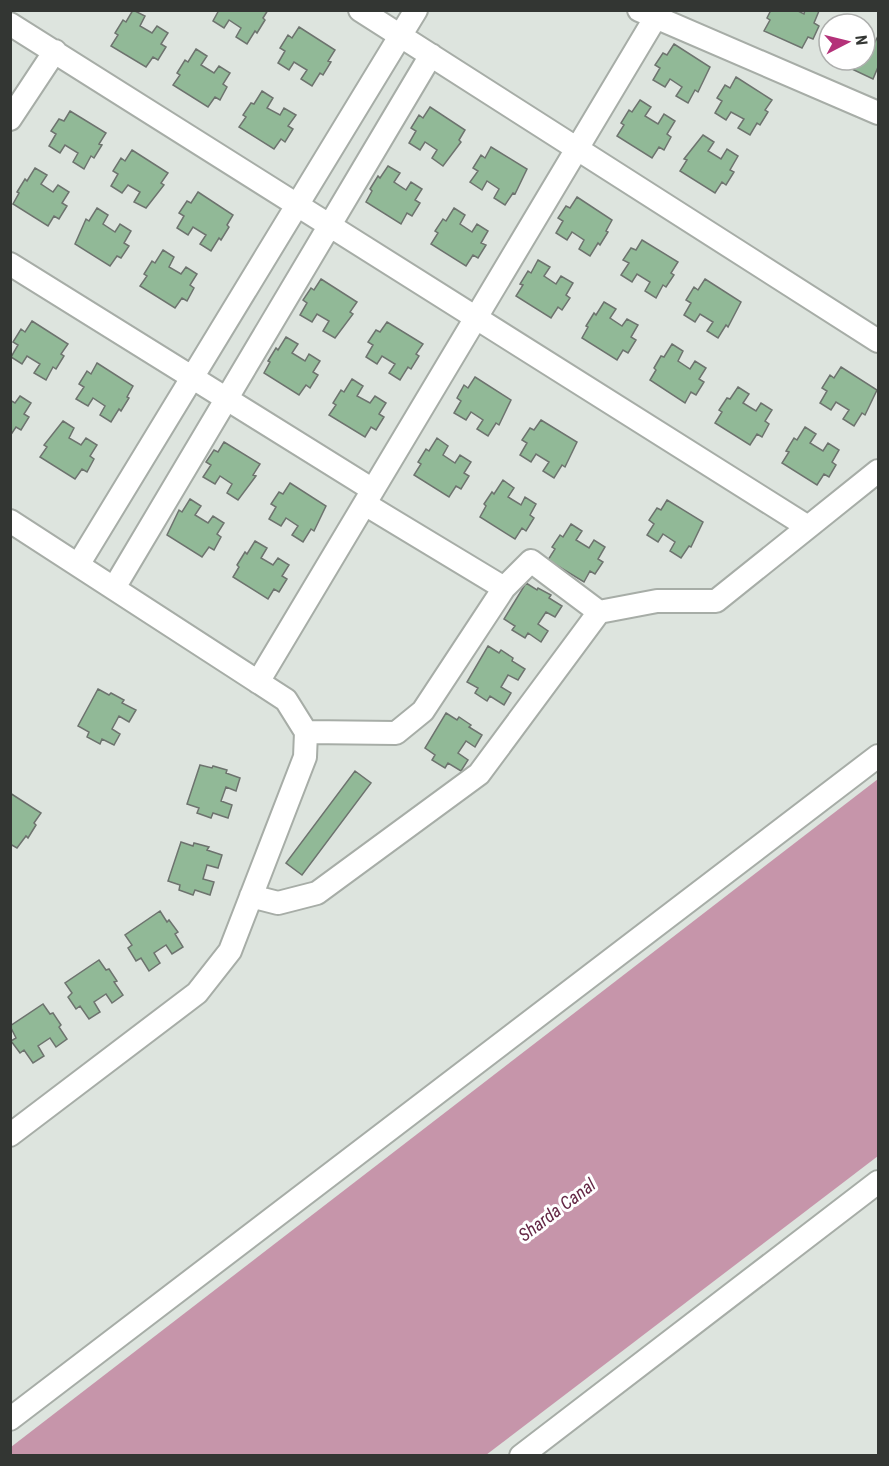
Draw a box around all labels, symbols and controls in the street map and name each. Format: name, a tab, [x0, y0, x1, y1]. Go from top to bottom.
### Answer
north arrow	[817, 12, 877, 72]
text: N	[851, 34, 871, 46]
water label: Sharda Canal	[514, 1173, 600, 1245]

